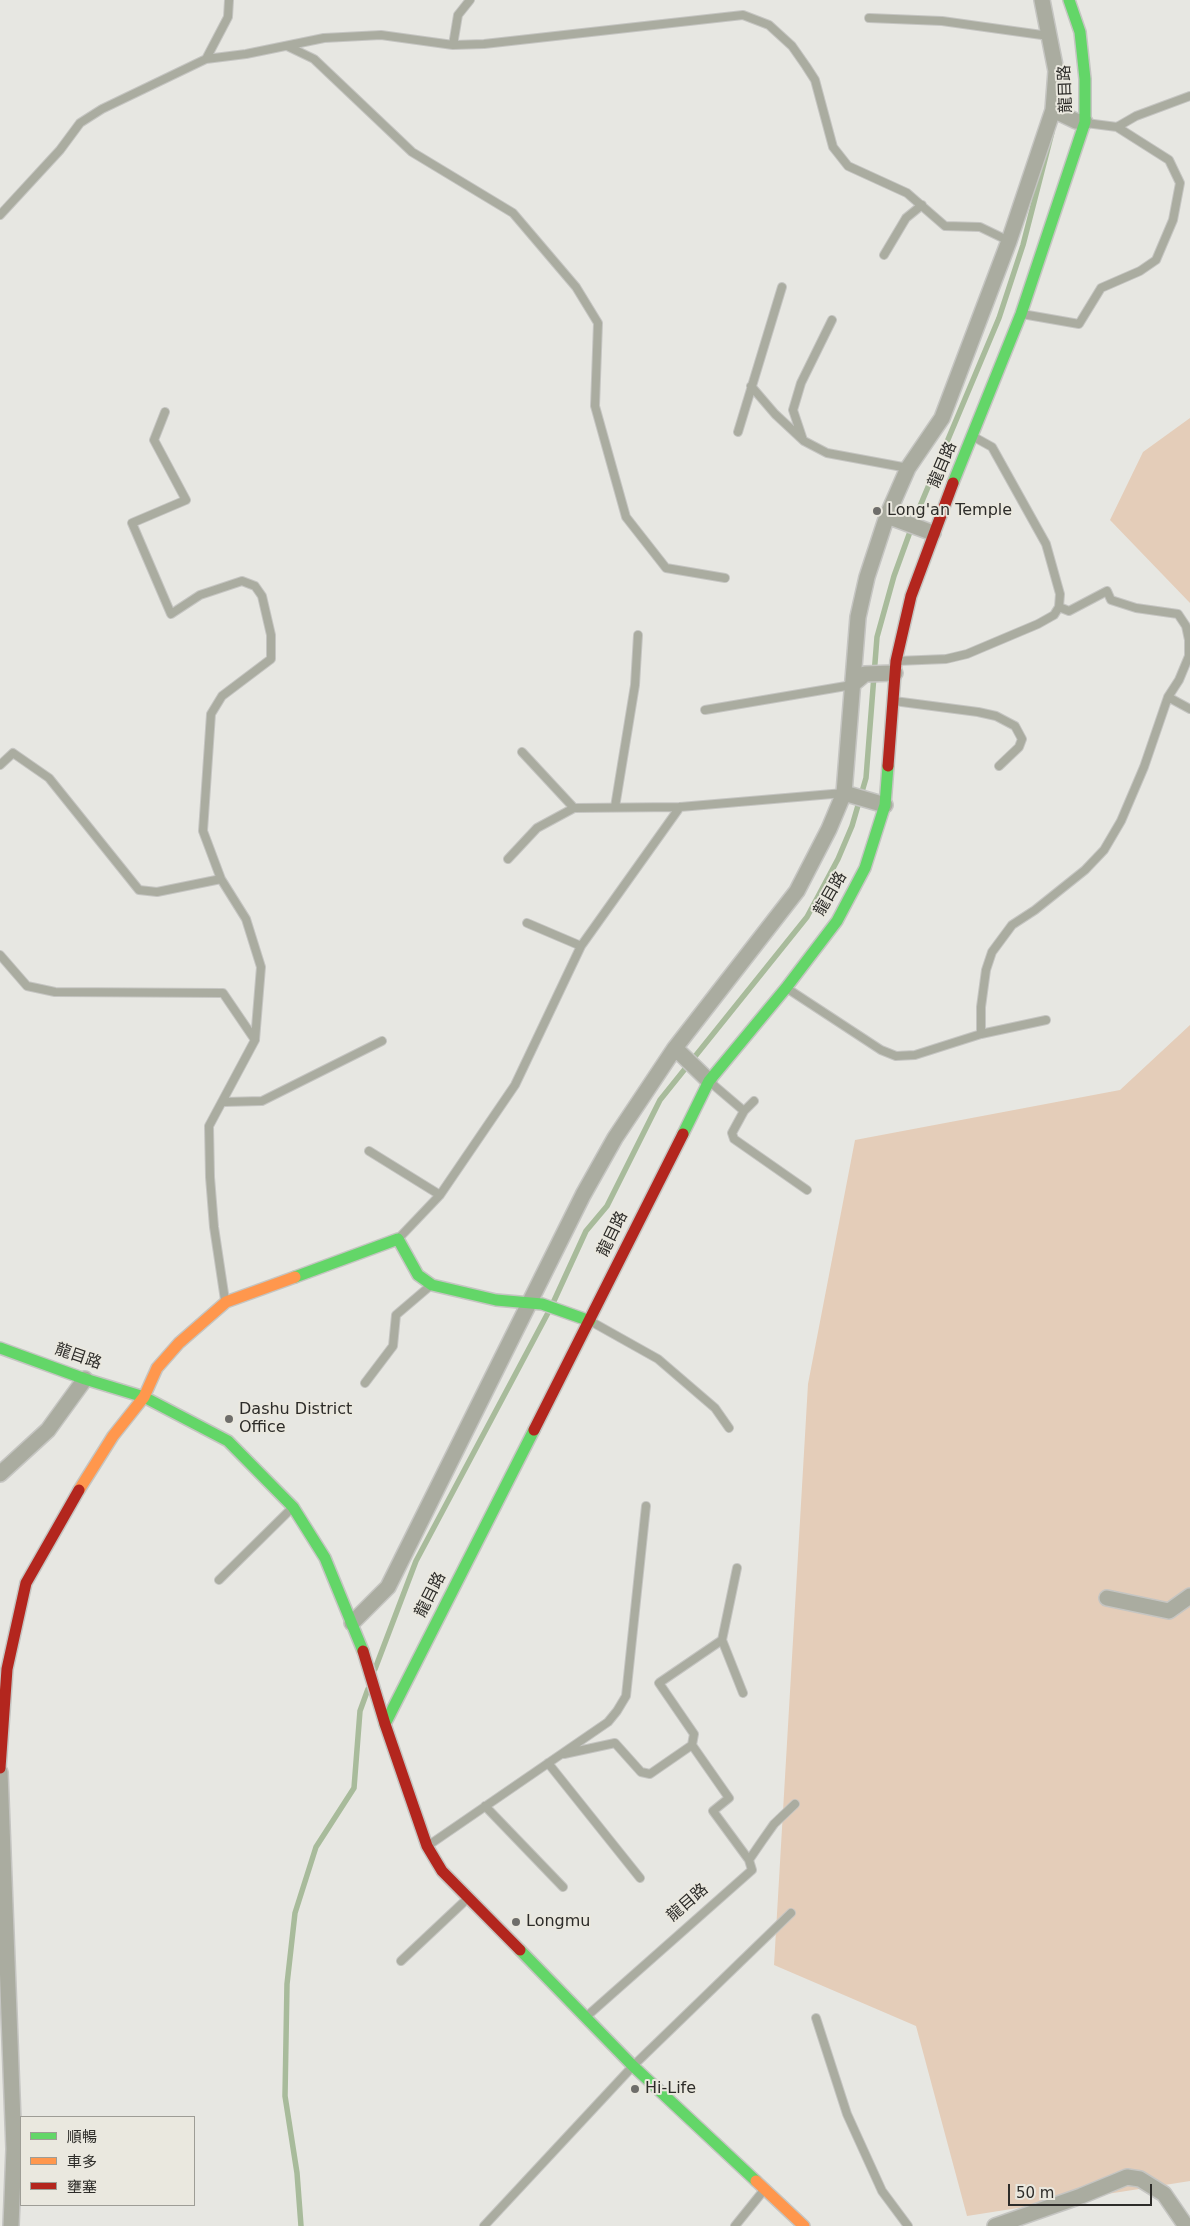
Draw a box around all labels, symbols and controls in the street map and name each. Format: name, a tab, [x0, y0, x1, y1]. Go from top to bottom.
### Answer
street label: 龍目路	[1056, 65, 1076, 113]
street label: 龍目路	[925, 439, 961, 491]
place label: Long'an Temple	[887, 501, 1012, 521]
marker: Long'an Temple	[871, 505, 883, 517]
street label: 龍目路	[811, 868, 851, 920]
street label: 龍目路	[594, 1208, 632, 1260]
street label: 龍目路	[52, 1340, 104, 1374]
place label: Dashu District Office	[239, 1400, 352, 1438]
marker: Dashu District Office	[223, 1413, 235, 1425]
street label: 龍目路	[412, 1569, 450, 1621]
street label: 龍目路	[664, 1880, 712, 1926]
place label: Longmu	[526, 1912, 590, 1932]
marker: Longmu	[510, 1916, 522, 1928]
place label: Hi-Life	[645, 2079, 696, 2099]
marker: Hi-Life	[629, 2083, 641, 2095]
legend	[20, 2116, 195, 2206]
text: 順暢	[67, 2128, 97, 2146]
text: 車多	[67, 2153, 97, 2171]
scale bar	[1010, 2174, 1154, 2206]
text: 壅塞	[67, 2178, 97, 2196]
text: 50 m	[1016, 2184, 1054, 2202]

